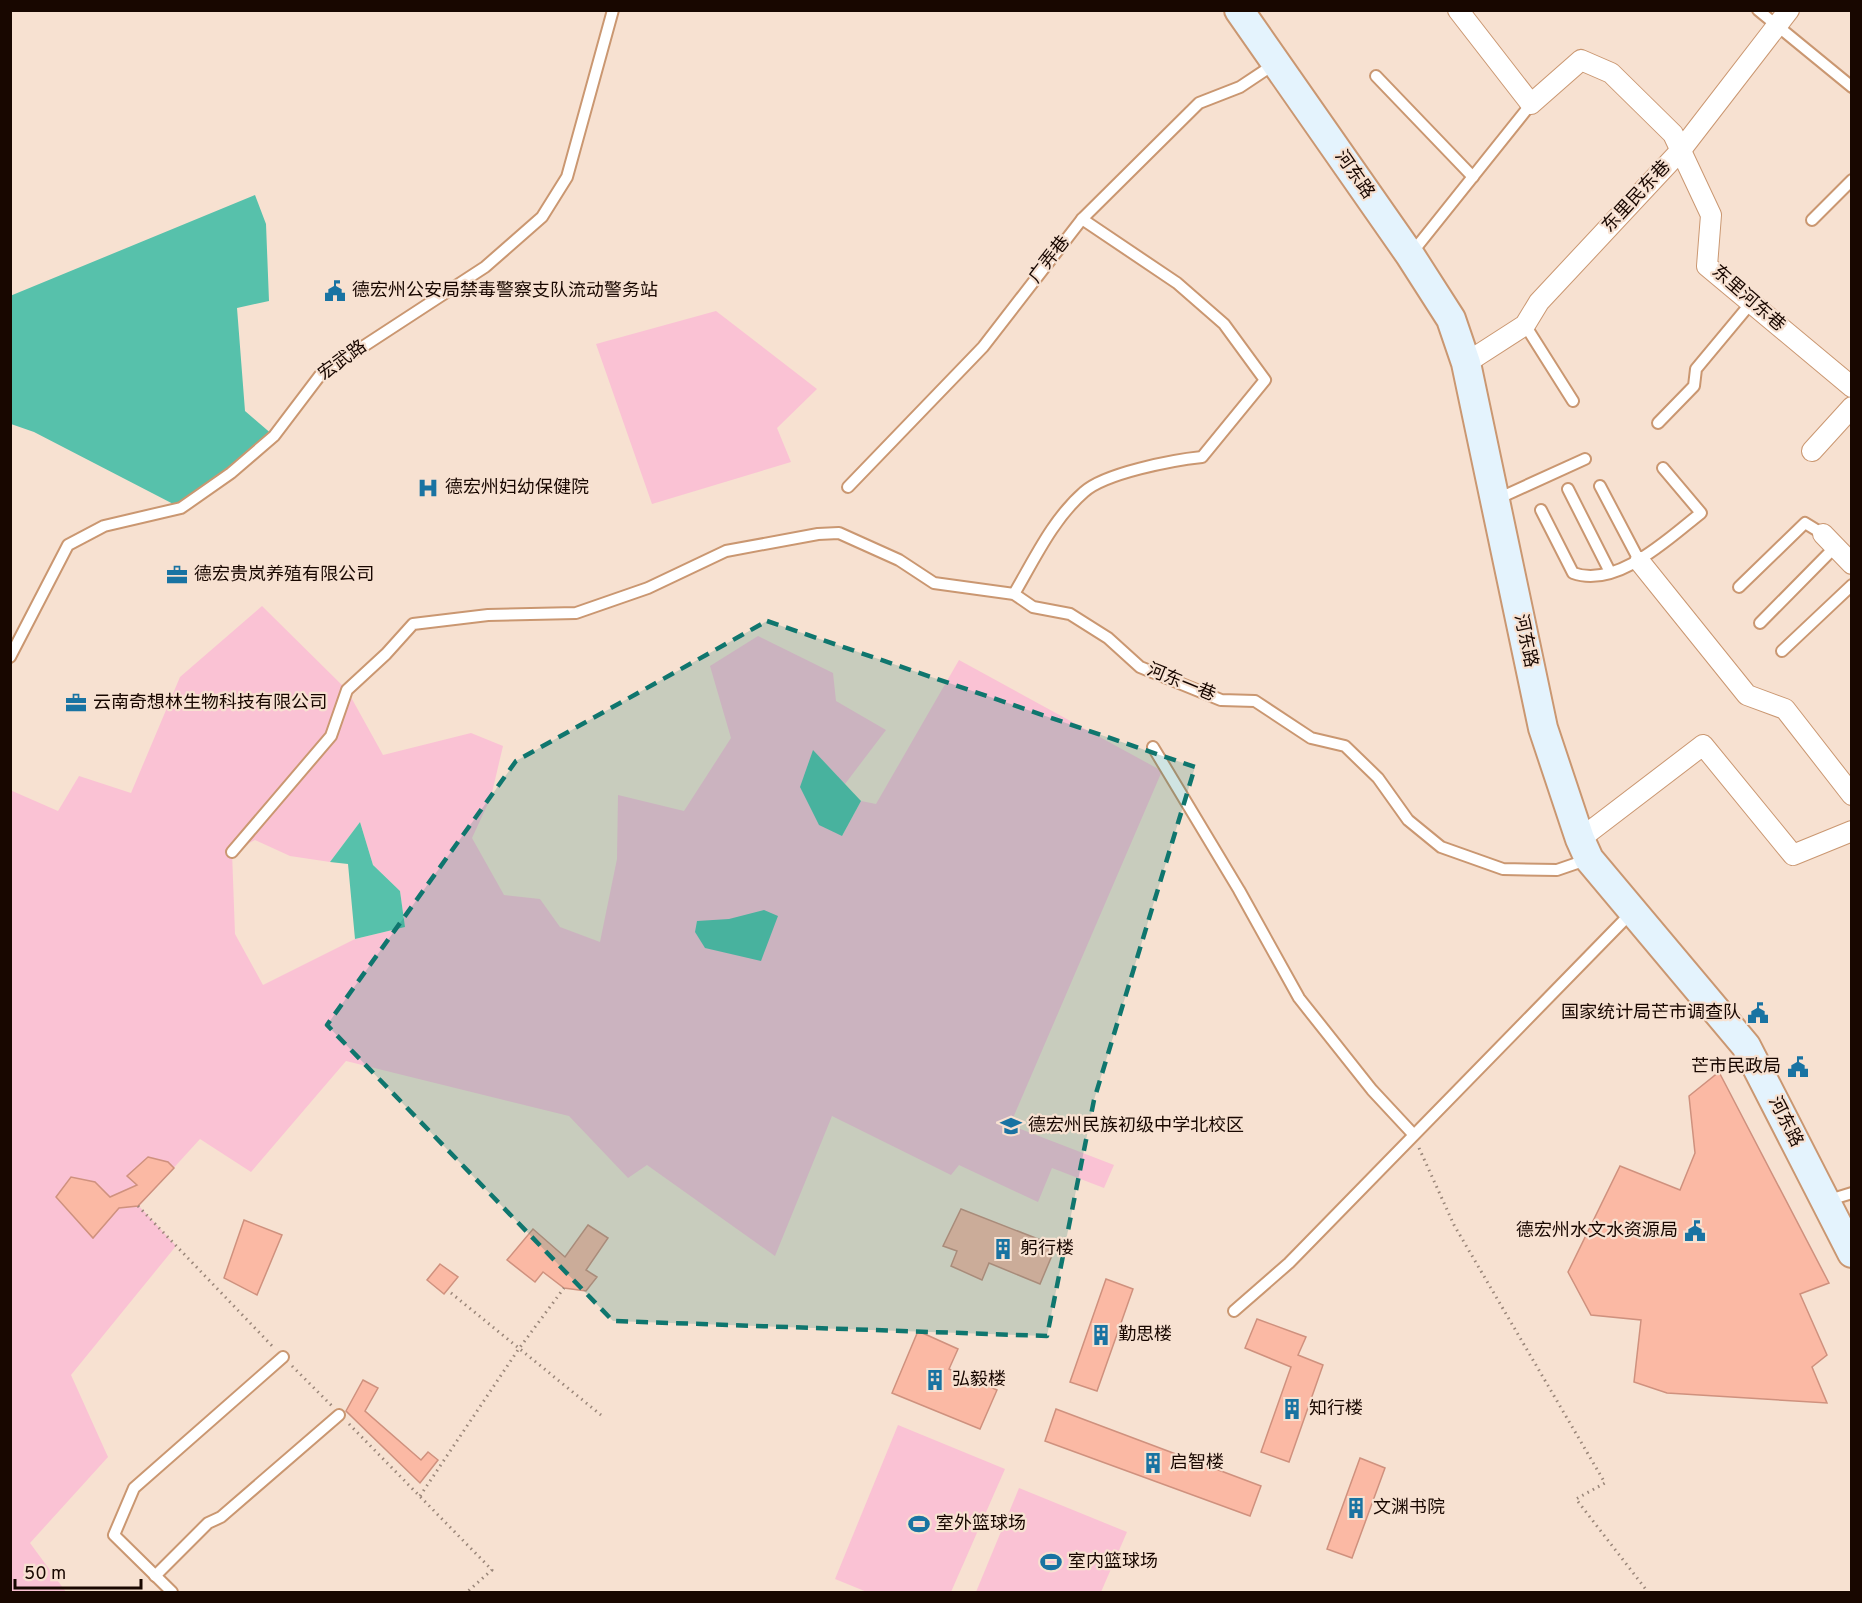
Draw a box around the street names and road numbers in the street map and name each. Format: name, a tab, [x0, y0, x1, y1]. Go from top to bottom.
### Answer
street label: 河东路	[1329, 146, 1379, 204]
street label: 东里民东巷	[1598, 156, 1676, 238]
street label: 广弄巷	[1024, 232, 1076, 288]
street label: 东里河东巷	[1706, 261, 1790, 337]
street label: 宏武路	[314, 336, 372, 386]
street label: 河东路	[1508, 612, 1542, 670]
street label: 河东一巷	[1143, 659, 1219, 707]
street label: 河东路	[1762, 1093, 1808, 1151]

